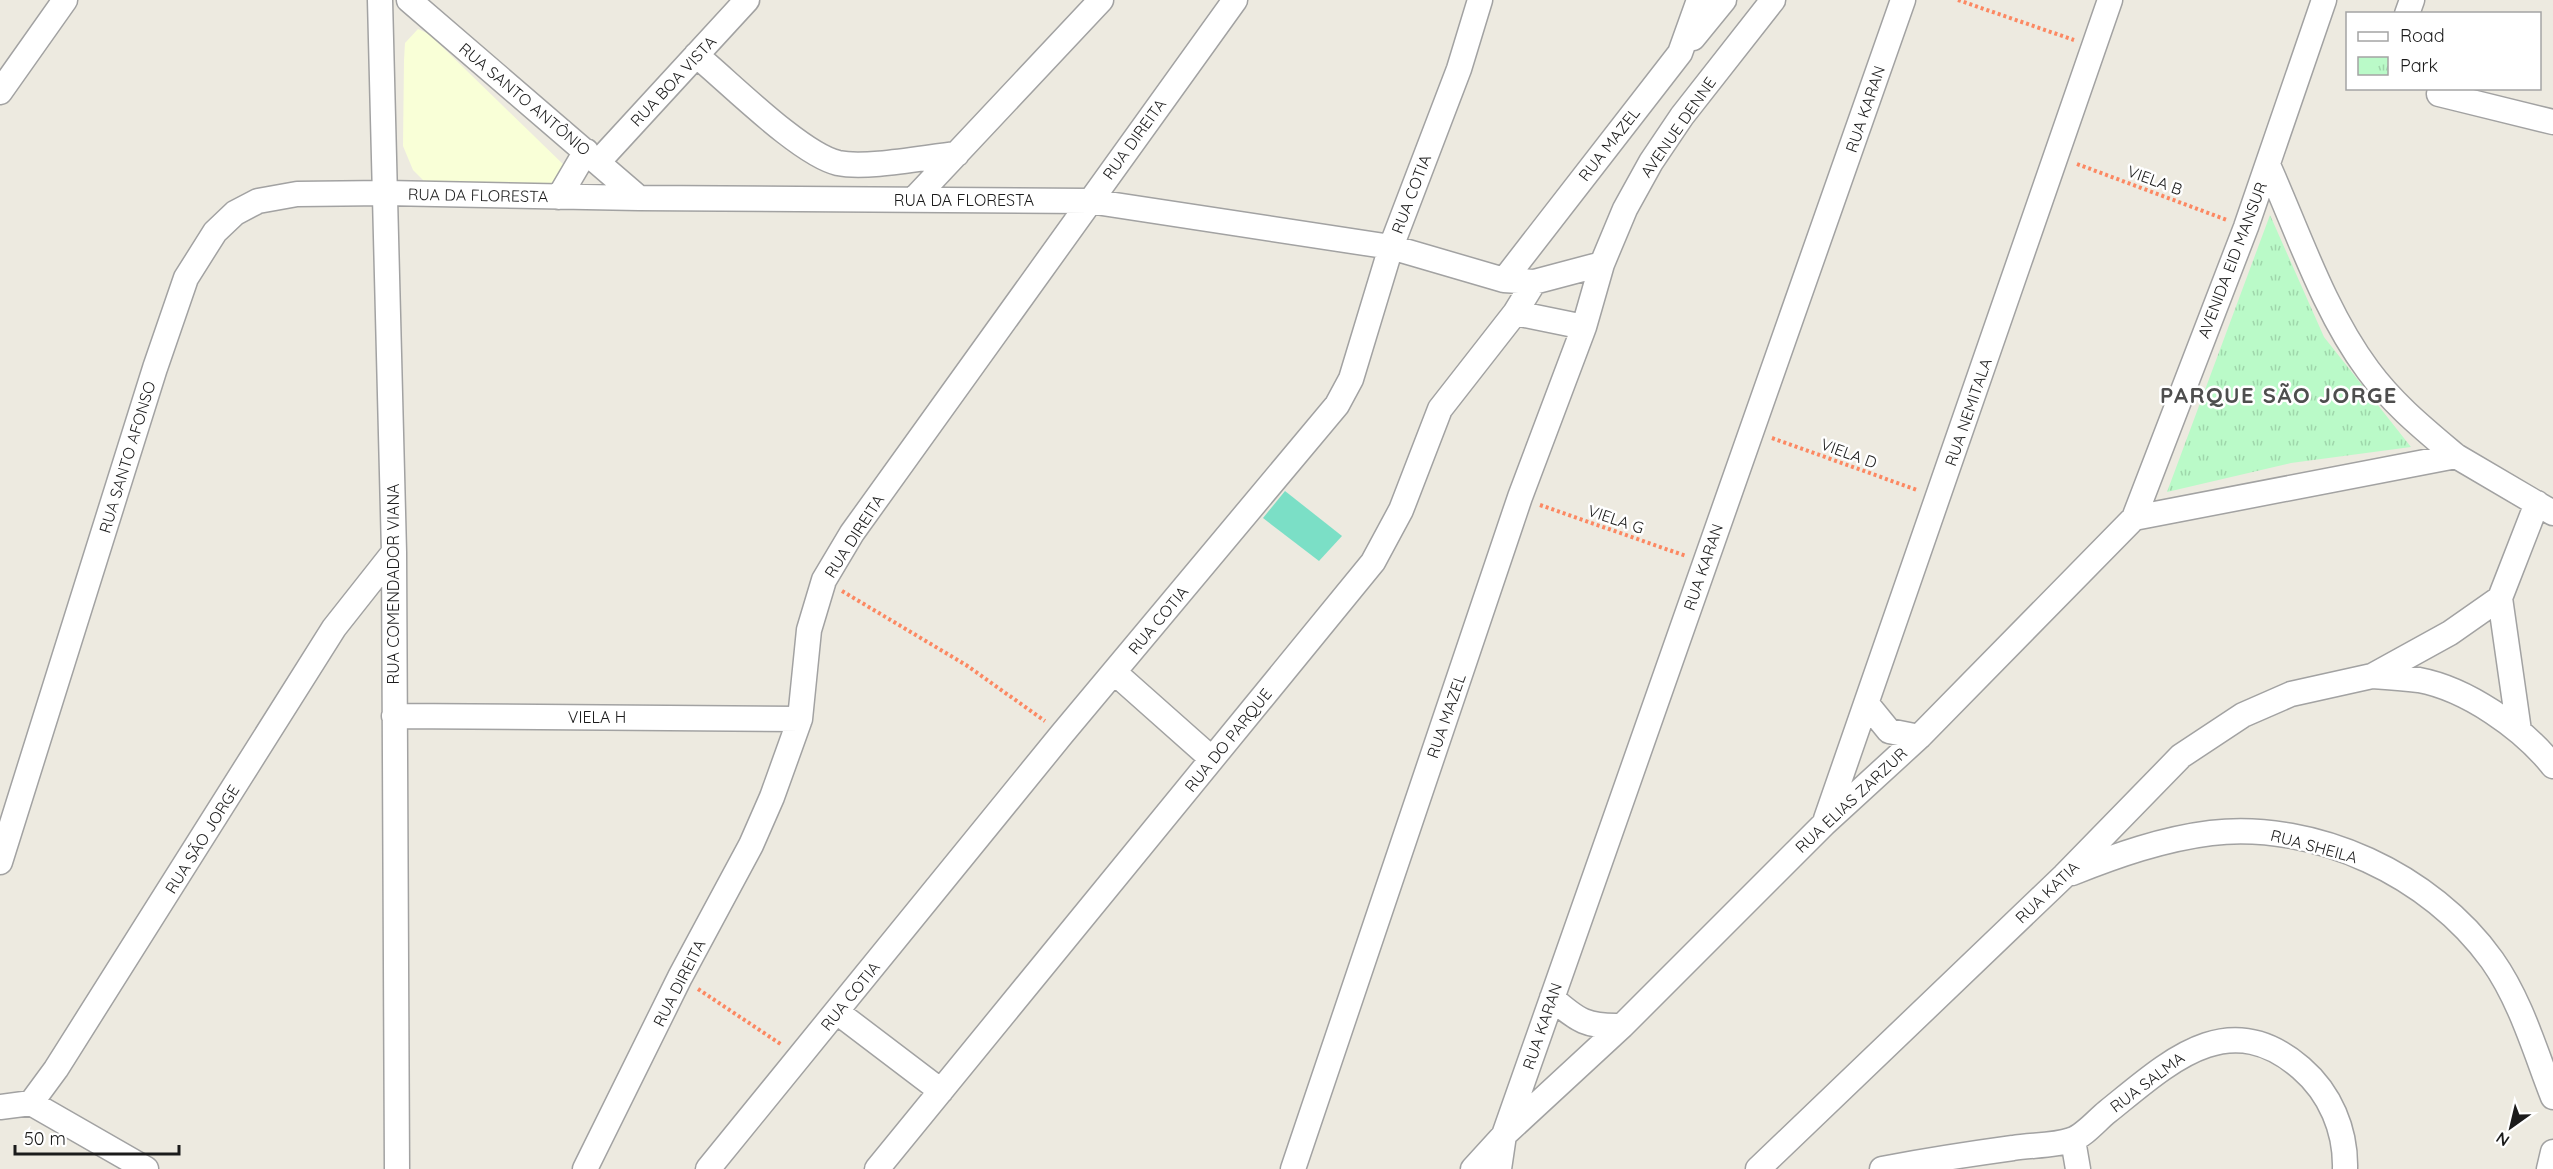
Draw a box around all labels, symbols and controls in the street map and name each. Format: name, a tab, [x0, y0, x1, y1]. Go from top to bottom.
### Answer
legend	[2346, 12, 2541, 90]
text: Road	[2400, 24, 2445, 47]
street label: RUA BOA VISTA	[626, 31, 720, 131]
street label: RUA SANTO ANTÔNIO	[455, 38, 595, 160]
text: Park	[2400, 54, 2438, 77]
street label: RUA KARAN	[1841, 63, 1889, 155]
street label: AVENUE DENNE	[1636, 73, 1720, 181]
street label: RUA DIREITA	[1098, 95, 1170, 183]
street label: RUA MAZEL	[1574, 103, 1644, 185]
street label: RUA COTIA	[1387, 152, 1435, 236]
street label: VIELA B	[2125, 161, 2185, 199]
street label: AVENIDA EID MANSUR	[2193, 179, 2271, 341]
street label: RUA DA FLORESTA	[408, 184, 548, 206]
street label: RUA DA FLORESTA	[894, 190, 1034, 210]
street label: RUA NEMITALA	[1940, 355, 1996, 469]
street label: RUA SANTO AFONSO	[94, 379, 160, 535]
district label: PARQUE SÃO JORGE	[2160, 381, 2398, 409]
street label: VIELA D	[1818, 434, 1880, 472]
street label: RUA COMENDADOR VIANA	[383, 484, 403, 684]
street label: RUA DIREITA	[820, 491, 888, 581]
street label: VIELA G	[1585, 500, 1647, 538]
street label: RUA KARAN	[1679, 521, 1727, 613]
street label: RUA COTIA	[1124, 582, 1192, 658]
street label: RUA MAZEL	[1422, 671, 1470, 761]
street label: RUA DO PARQUE	[1180, 684, 1276, 796]
street label: VIELA H	[568, 707, 626, 727]
street label: RUA ELIAS ZARZUR	[1791, 743, 1911, 857]
street label: RUA SÃO JORGE	[160, 781, 244, 897]
street label: RUA SHEILA	[2268, 825, 2360, 867]
street label: RUA KATIA	[2011, 857, 2083, 927]
street label: RUA DIREITA	[648, 936, 710, 1030]
street label: RUA COTIA	[816, 957, 884, 1035]
street label: RUA KARAN	[1518, 980, 1566, 1072]
street label: RUA SALMA	[2106, 1048, 2188, 1116]
north arrow	[2481, 1097, 2541, 1157]
scale bar	[15, 1118, 178, 1156]
text: 50 m	[24, 1127, 66, 1150]
text: N	[2492, 1128, 2513, 1151]

